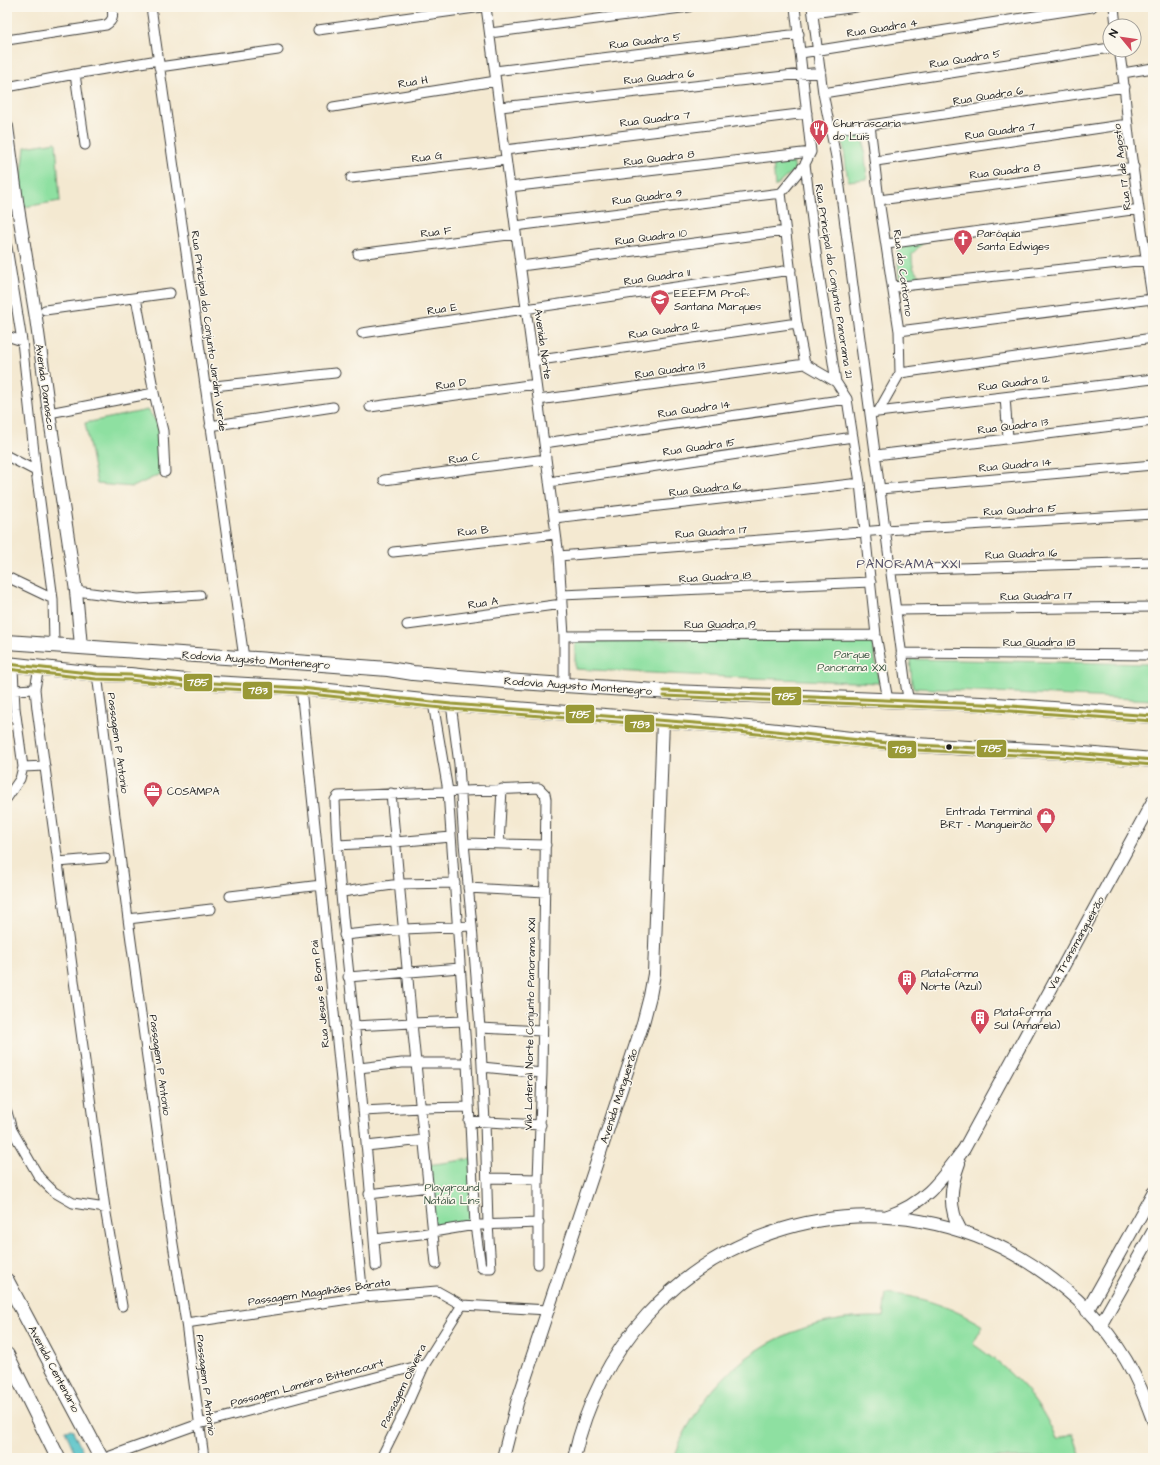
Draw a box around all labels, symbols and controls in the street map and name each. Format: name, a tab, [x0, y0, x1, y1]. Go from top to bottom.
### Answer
street label: Rua Quadra 4	[845, 15, 919, 41]
north arrow	[1102, 18, 1142, 58]
text: N	[1105, 27, 1122, 40]
street label: Rua Quadra 5	[608, 29, 682, 53]
street label: Rua Quadra 5	[928, 46, 1002, 72]
street label: Rua Quadra 6	[623, 66, 695, 88]
street label: Rua H	[397, 72, 429, 92]
street label: Rua Quadra 6	[952, 83, 1024, 109]
street label: Rua Quadra 7	[619, 107, 691, 131]
place label: Churrascaria do Luis	[833, 116, 901, 144]
restaurant icon: Churrascaria do Luis	[808, 118, 830, 146]
street label: Rua Quadra 7	[964, 119, 1036, 143]
street label: Rua 17 de Agosto	[1109, 122, 1136, 211]
street label: Rua Quadra 8	[623, 146, 695, 170]
street label: Rua G	[411, 148, 444, 166]
street label: Rua Quadra 8	[969, 159, 1041, 183]
street label: Rua Principal do Conjunto Panorama 21	[811, 183, 857, 380]
street label: Rua Quadra 9	[611, 185, 683, 209]
street label: Rua F	[420, 223, 453, 241]
street label: Rua Quadra 10	[614, 225, 688, 249]
place label: Paróquia Santa Edwiges	[977, 226, 1050, 255]
church icon: Paróquia Santa Edwiges	[952, 228, 974, 256]
street label: Rua do Contorno	[889, 229, 917, 318]
street label: Rua Principal do Conjunto Jardim Verde	[188, 230, 231, 432]
street label: Rua Quadra 11	[623, 265, 692, 289]
place label: E.E.E.F.M Profº Santana Marques	[674, 286, 762, 314]
school or university icon: E.E.E.F.M Profº Santana Marques	[649, 288, 671, 316]
street label: Rua E	[426, 299, 458, 319]
street label: Avenida Norte	[531, 308, 555, 380]
street label: Rua Quadra 12	[627, 317, 701, 342]
street label: Avenida Damasco	[32, 343, 59, 432]
street label: Rua Quadra 13	[634, 358, 707, 382]
street label: Rua Quadra 12	[977, 371, 1051, 395]
street label: Rua D	[435, 374, 467, 394]
street label: Rua Quadra 14	[657, 396, 732, 422]
street label: Rua Quadra 13	[977, 414, 1050, 438]
street label: Rua Quadra 15	[662, 434, 737, 460]
street label: Rua C	[448, 449, 481, 467]
street label: Rua Quadra 14	[978, 454, 1053, 476]
street label: Rua Quadra 16	[668, 478, 742, 500]
street label: Rua Quadra 15	[983, 501, 1057, 519]
street label: Rua B	[457, 522, 490, 540]
street label: Rua Quadra 17	[674, 522, 748, 542]
street label: Rua Quadra 16	[985, 545, 1058, 563]
district label: PANORAMA XXI	[857, 555, 961, 573]
street label: Rua Quadra 18	[678, 568, 752, 586]
street label: Rua Quadra 17	[1000, 588, 1073, 604]
street label: Rua A	[467, 593, 499, 613]
street label: Rua Quadra 19	[684, 617, 756, 632]
street label: Rua Quadra 18	[1003, 635, 1075, 650]
street label: Rodovia Augusto Montenegro	[181, 647, 331, 674]
park label: Parque Panorama XXI	[817, 647, 887, 675]
line badge: 785	[183, 673, 213, 692]
street label: Rodovia Augusto Montenegro	[503, 673, 653, 700]
text: 785	[186, 675, 209, 690]
line badge: 783	[242, 681, 273, 700]
text: 783	[247, 683, 268, 698]
line badge: 785	[771, 686, 802, 706]
text: 785	[774, 689, 797, 704]
street label: Passagem P Antonio	[102, 692, 133, 795]
line badge: 785	[565, 704, 595, 724]
text: 785	[568, 707, 591, 722]
line badge: 783	[624, 714, 655, 733]
text: 783	[629, 717, 650, 732]
line badge: 785	[976, 739, 1007, 758]
line badge: 783	[887, 740, 917, 759]
text: 785	[980, 741, 1003, 756]
text: 783	[891, 742, 912, 757]
unlabelled marker	[944, 742, 954, 752]
office icon: COSAMPA	[142, 780, 164, 808]
place label: COSAMPA	[167, 784, 219, 799]
place label: Entrada Terminal BRT - Mangueirão	[940, 804, 1033, 833]
shop icon: Entrada Terminal BRT - Mangueirão	[1035, 806, 1057, 834]
street label: Via Transmangueirão	[1044, 893, 1109, 993]
street label: Vila Lateral Norte Conjunto Panorama XXI	[521, 917, 539, 1130]
street label: Rua Jesus é Bom Pai	[307, 939, 333, 1048]
place label: Plataforma Norte (Azul)	[921, 966, 982, 994]
building icon: Plataforma Norte (Azul)	[896, 968, 918, 996]
place label: Plataforma Sul (Amarela)	[994, 1005, 1061, 1033]
building icon: Plataforma Sul (Amarela)	[969, 1007, 991, 1035]
street label: Passagem P Antonio	[144, 1014, 175, 1117]
street label: Avenida Mangueirão	[597, 1046, 643, 1145]
park label: Playground Natália Lins	[424, 1180, 481, 1208]
street label: Passagem Magalhães Barata	[247, 1275, 392, 1310]
street label: Avenida Centenário	[25, 1323, 84, 1416]
street label: Passagem P Antonio	[191, 1334, 220, 1437]
street label: Passagem Oiliveira	[376, 1341, 431, 1431]
street label: Passagem Lameira Bittencourt	[229, 1355, 386, 1412]

